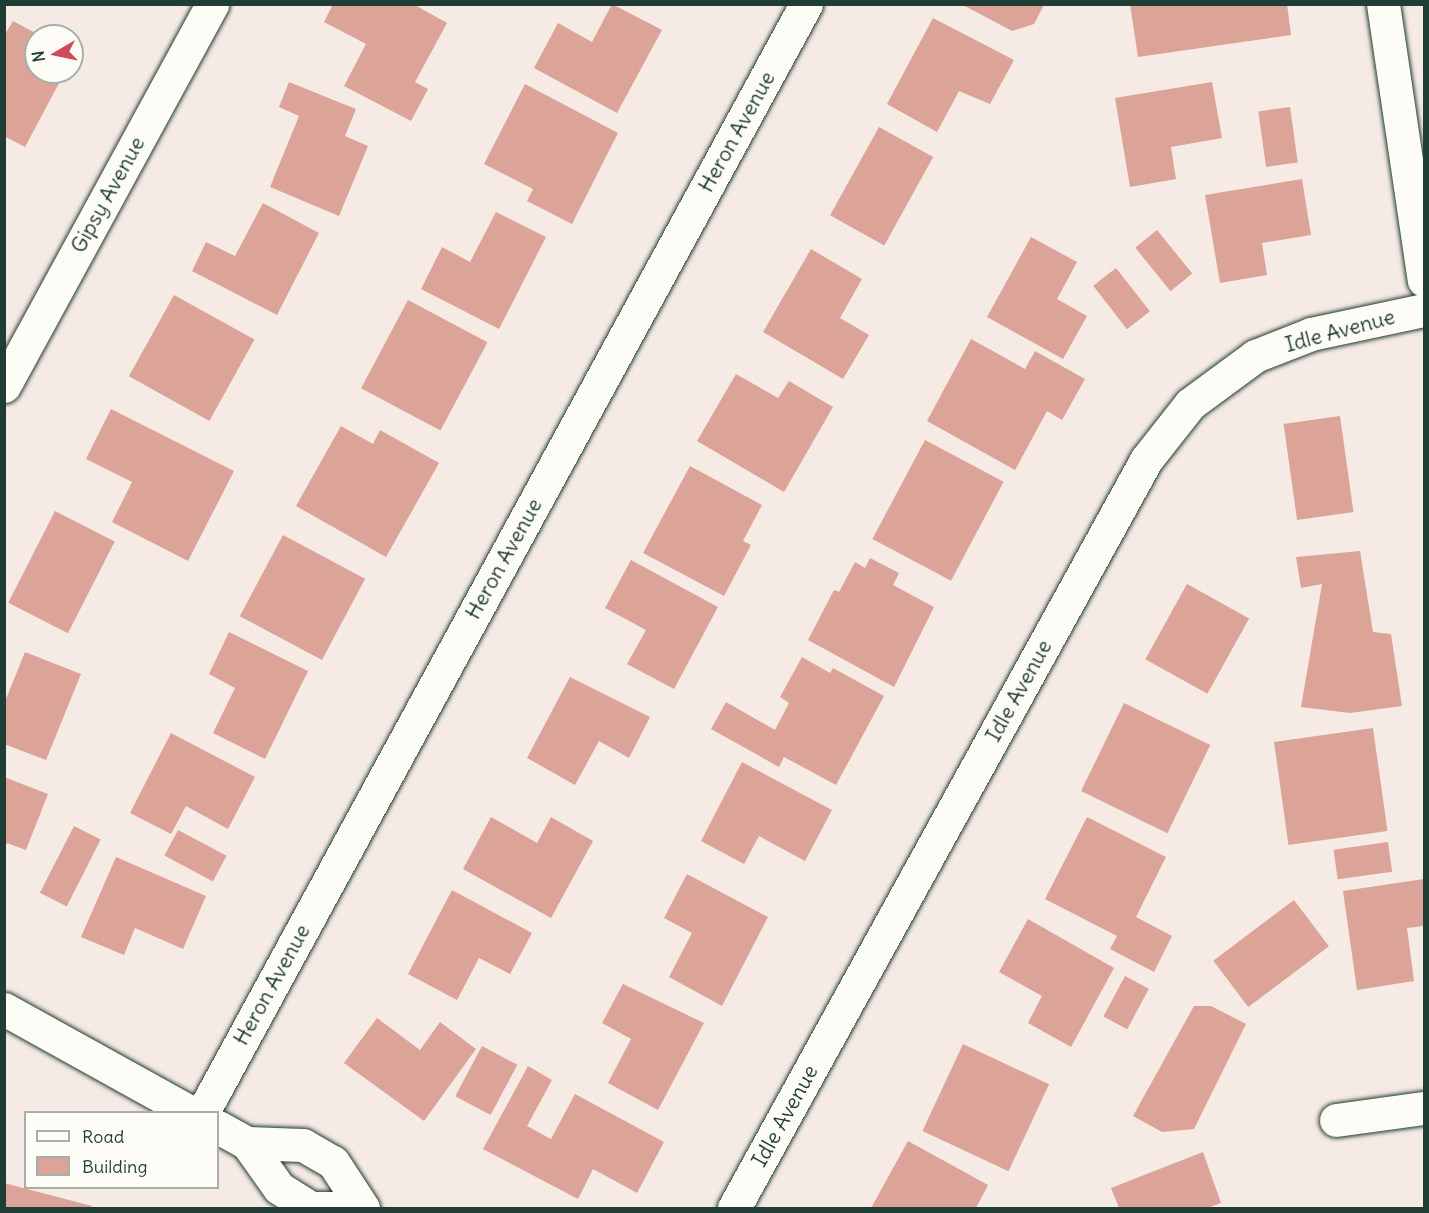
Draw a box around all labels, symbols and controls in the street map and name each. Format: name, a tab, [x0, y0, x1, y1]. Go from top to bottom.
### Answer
north arrow	[24, 24, 84, 84]
text: N	[27, 49, 49, 64]
street label: Heron Avenue	[694, 67, 780, 197]
street label: Gipsy Avenue	[66, 133, 150, 257]
street label: Idle Avenue	[1282, 304, 1398, 358]
street label: Heron Avenue	[461, 494, 547, 624]
street label: Idle Avenue	[981, 636, 1057, 746]
street label: Heron Avenue	[229, 920, 315, 1050]
street label: Idle Avenue	[747, 1061, 823, 1171]
legend	[24, 1111, 219, 1189]
text: Road	[82, 1125, 124, 1148]
text: Building	[82, 1155, 147, 1178]

